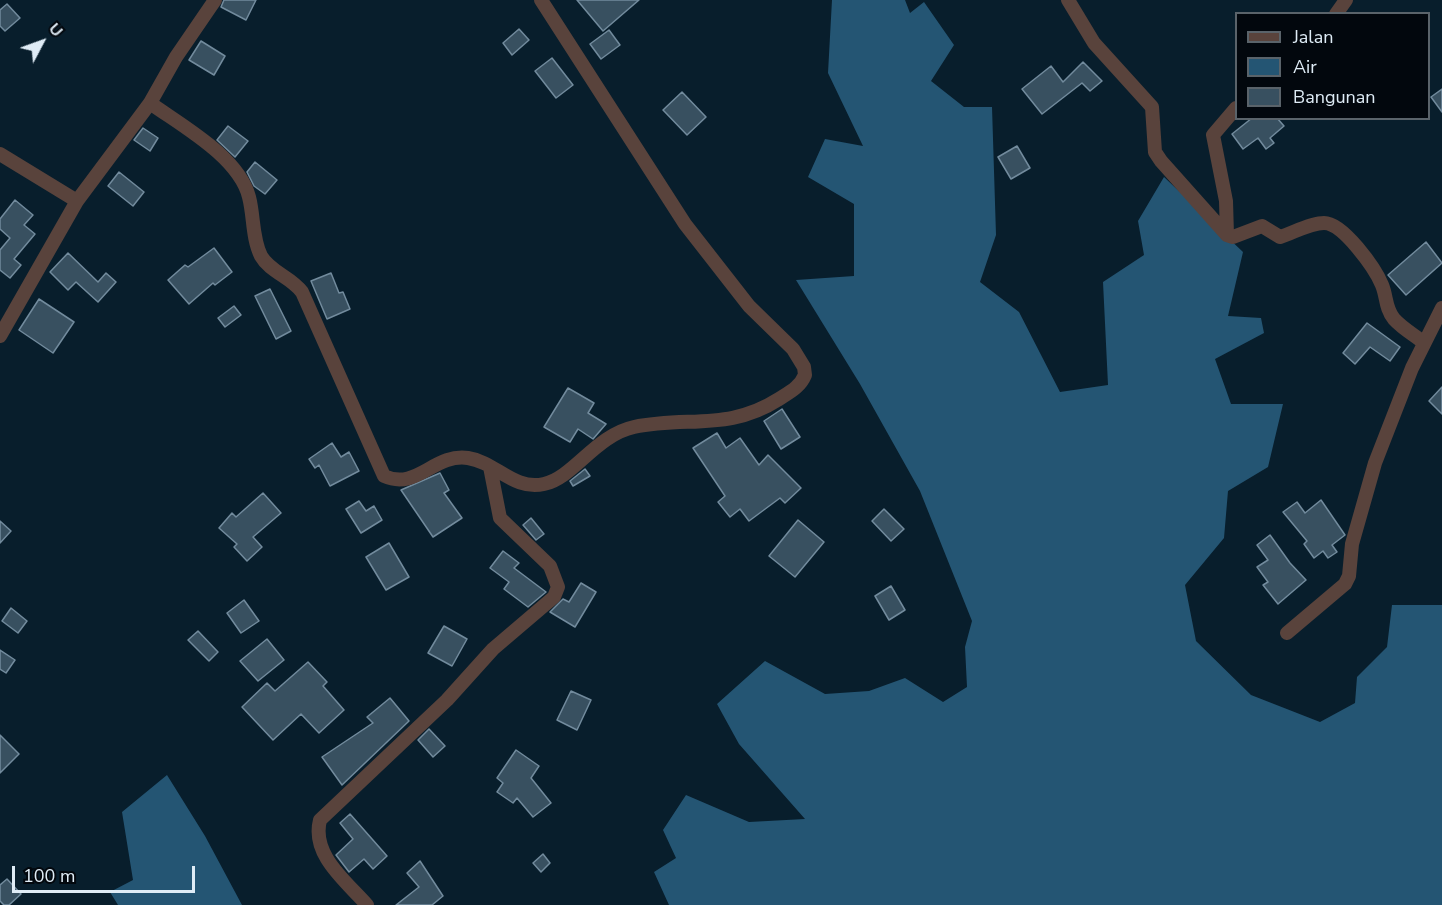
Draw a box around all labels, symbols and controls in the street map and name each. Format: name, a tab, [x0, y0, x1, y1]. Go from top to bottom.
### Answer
north arrow	[12, 12, 72, 72]
legend	[1235, 12, 1430, 120]
text: U	[43, 19, 68, 42]
text: Jalan	[1293, 25, 1333, 49]
text: Air	[1293, 55, 1317, 79]
text: Bangunan	[1293, 85, 1376, 109]
scale bar	[15, 854, 198, 892]
text: 100 m	[23, 864, 75, 888]

